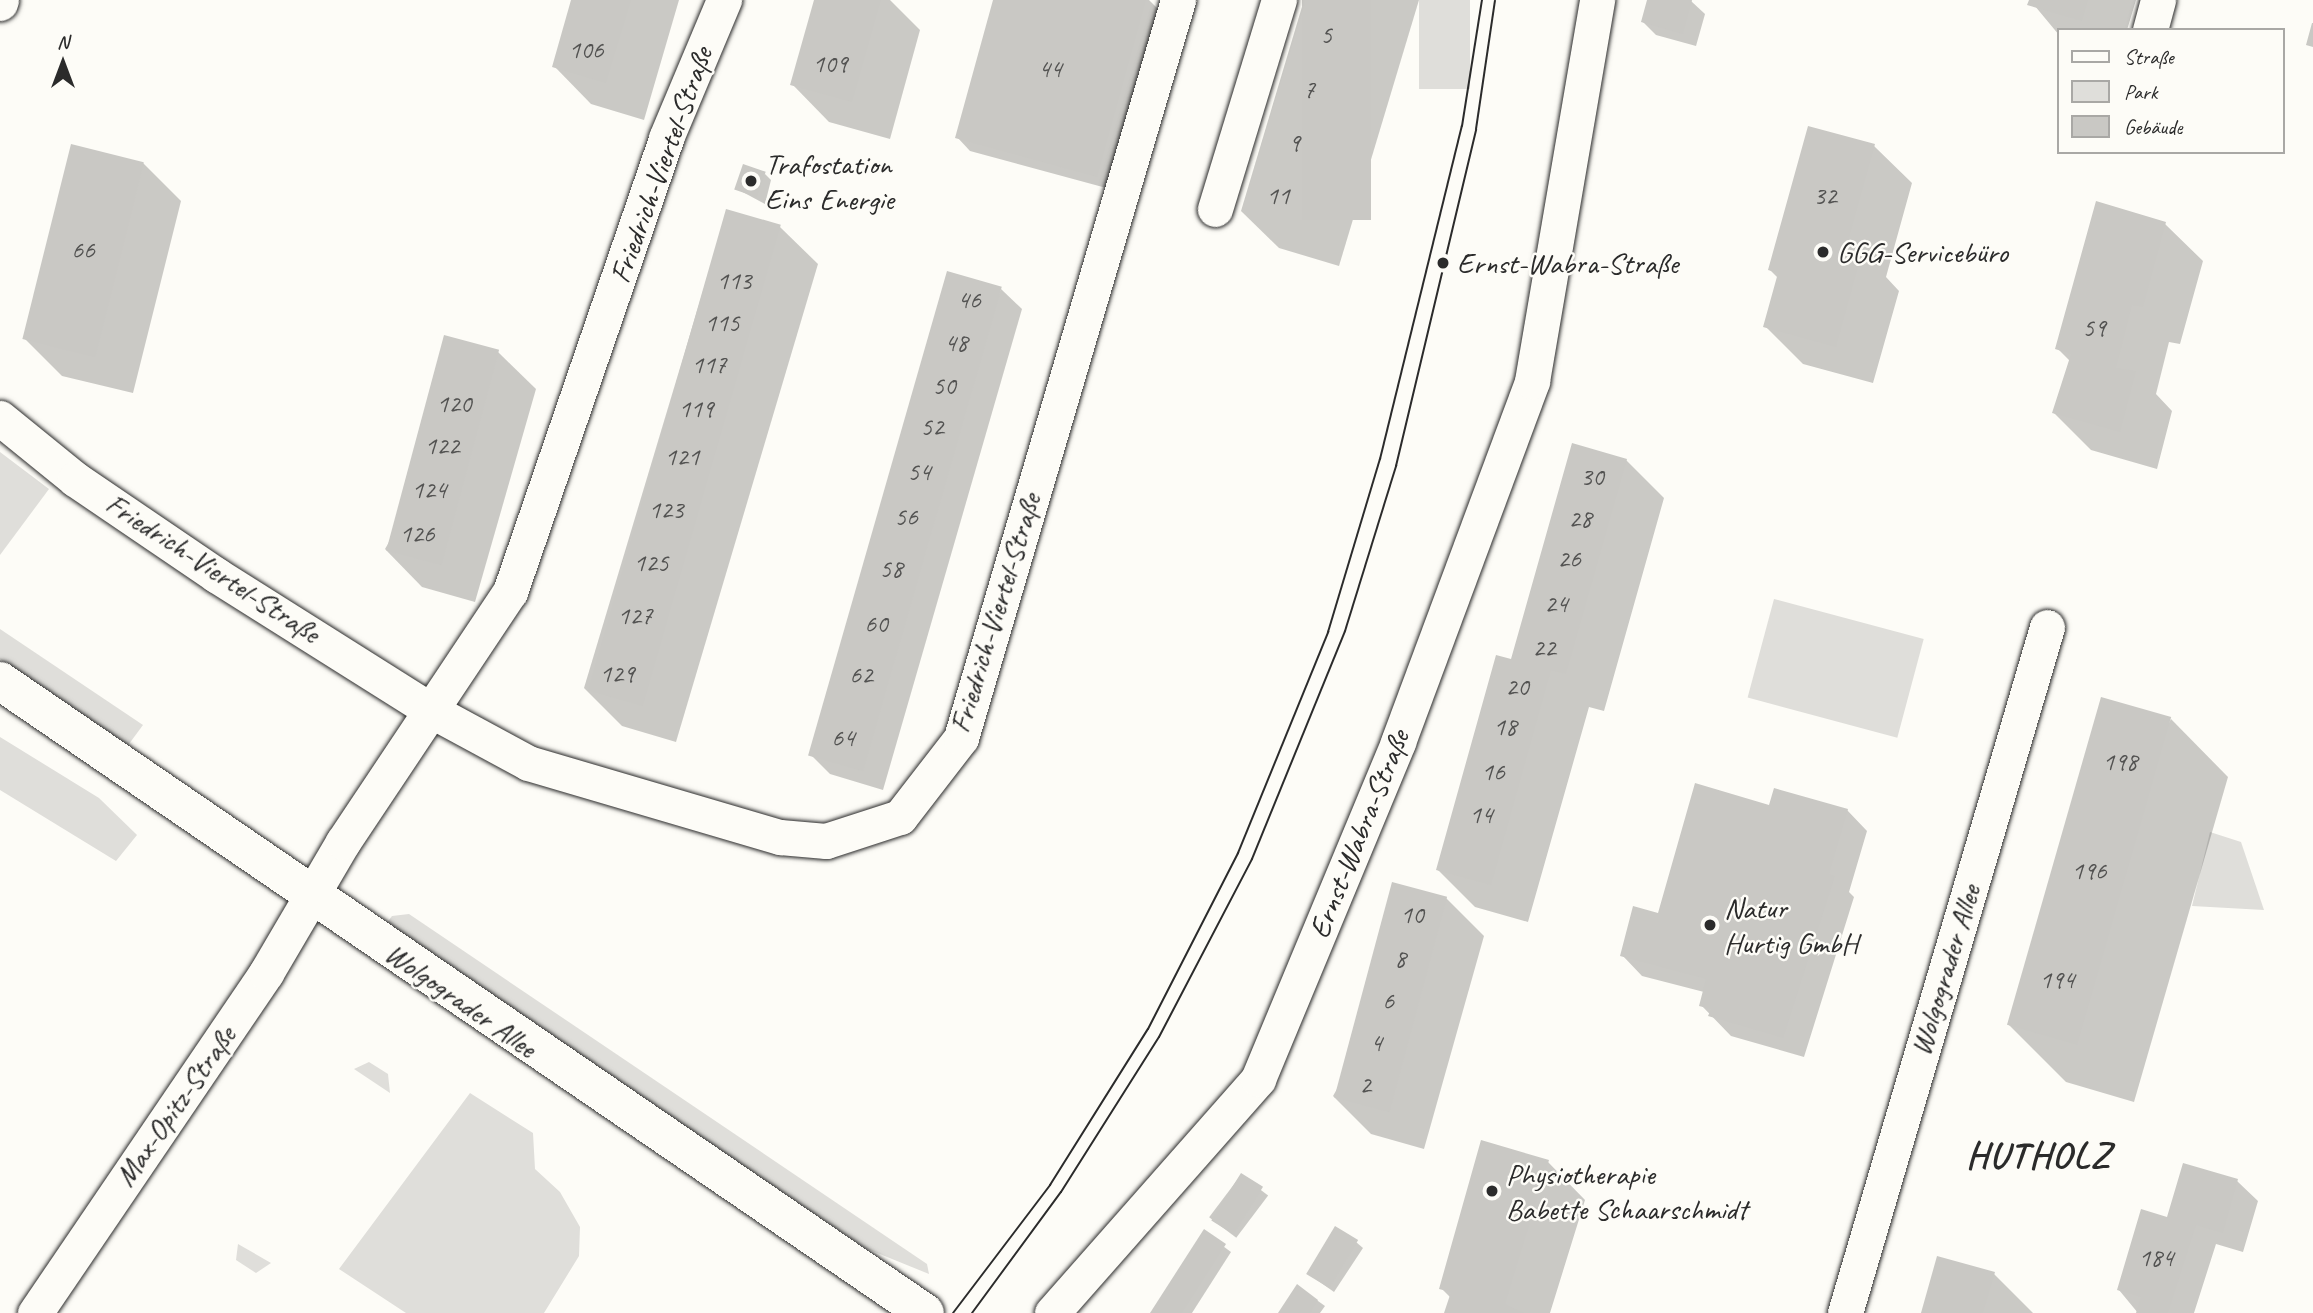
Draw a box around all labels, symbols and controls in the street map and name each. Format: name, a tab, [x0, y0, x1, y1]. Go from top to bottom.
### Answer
house number: 5	[1320, 19, 1332, 51]
north arrow	[28, 28, 98, 98]
legend	[2058, 28, 2285, 154]
text: N	[57, 30, 69, 54]
house number: 106	[568, 34, 604, 66]
street label: Friedrich-Viertel-Straße	[602, 42, 720, 288]
text: Straße	[2124, 44, 2174, 70]
house number: 109	[812, 48, 848, 80]
house number: 44	[1038, 53, 1062, 85]
house number: 7	[1303, 74, 1315, 106]
text: Park	[2124, 79, 2157, 105]
text: Gebäude	[2124, 114, 2182, 140]
house number: 9	[1288, 127, 1300, 159]
place label: Trafostation Eins Energie	[765, 146, 893, 216]
marker: Trafostation Eins Energie	[743, 173, 759, 189]
house number: 11	[1266, 180, 1290, 212]
house number: 32	[1813, 180, 1837, 212]
house number: 66	[71, 234, 95, 266]
place label: GGG-Servicebüro	[1837, 234, 2008, 270]
marker: GGG-Servicebüro	[1815, 244, 1831, 260]
place label: Ernst-Wabra-Straße	[1457, 245, 1678, 281]
marker: Ernst-Wabra-Straße	[1435, 255, 1451, 271]
house number: 113	[716, 265, 752, 297]
house number: 46	[957, 284, 981, 316]
house number: 115	[704, 307, 740, 339]
house number: 59	[2082, 312, 2106, 344]
house number: 48	[944, 327, 968, 359]
house number: 117	[691, 349, 727, 381]
house number: 50	[932, 370, 956, 402]
house number: 120	[436, 388, 472, 420]
house number: 119	[678, 393, 714, 425]
house number: 52	[920, 411, 944, 443]
house number: 122	[424, 430, 460, 462]
house number: 121	[664, 441, 700, 473]
house number: 54	[907, 456, 931, 488]
house number: 30	[1580, 461, 1604, 493]
house number: 124	[411, 474, 447, 506]
street label: Friedrich-Viertel-Straße	[99, 485, 327, 651]
street label: Friedrich-Viertel-Straße	[942, 489, 1048, 737]
house number: 123	[648, 494, 684, 526]
house number: 56	[894, 501, 918, 533]
house number: 28	[1568, 503, 1592, 535]
house number: 126	[399, 518, 435, 550]
house number: 26	[1557, 543, 1581, 575]
house number: 125	[633, 547, 669, 579]
house number: 58	[879, 553, 903, 585]
house number: 24	[1544, 588, 1568, 620]
house number: 127	[617, 600, 653, 632]
house number: 60	[864, 608, 888, 640]
house number: 22	[1532, 632, 1556, 664]
house number: 129	[599, 658, 635, 690]
house number: 62	[849, 659, 873, 691]
house number: 20	[1505, 671, 1529, 703]
house number: 18	[1493, 711, 1517, 743]
house number: 64	[831, 722, 855, 754]
street label: Ernst-Wabra-Straße	[1301, 725, 1417, 943]
house number: 198	[2102, 746, 2138, 778]
house number: 16	[1481, 756, 1505, 788]
house number: 14	[1469, 799, 1493, 831]
house number: 196	[2071, 855, 2107, 887]
street label: Wolgograder Allee	[1902, 880, 1988, 1060]
place label: Natur Hurtig GmbH	[1724, 890, 1858, 960]
house number: 10	[1400, 899, 1424, 931]
marker: Natur Hurtig GmbH	[1702, 917, 1718, 933]
street label: Wolgograder Allee	[378, 935, 544, 1065]
house number: 8	[1394, 943, 1406, 975]
house number: 194	[2039, 964, 2075, 996]
house number: 6	[1382, 985, 1394, 1017]
street label: Max-Opitz-Straße	[107, 1019, 243, 1193]
house number: 4	[1370, 1027, 1382, 1059]
house number: 2	[1359, 1069, 1371, 1101]
district label: HUTHOLZ	[1966, 1133, 2112, 1177]
place label: Physiotherapie Babette Schaarschmidt	[1506, 1156, 1747, 1226]
marker: Physiotherapie Babette Schaarschmidt	[1484, 1183, 1500, 1199]
house number: 184	[2138, 1242, 2174, 1274]

